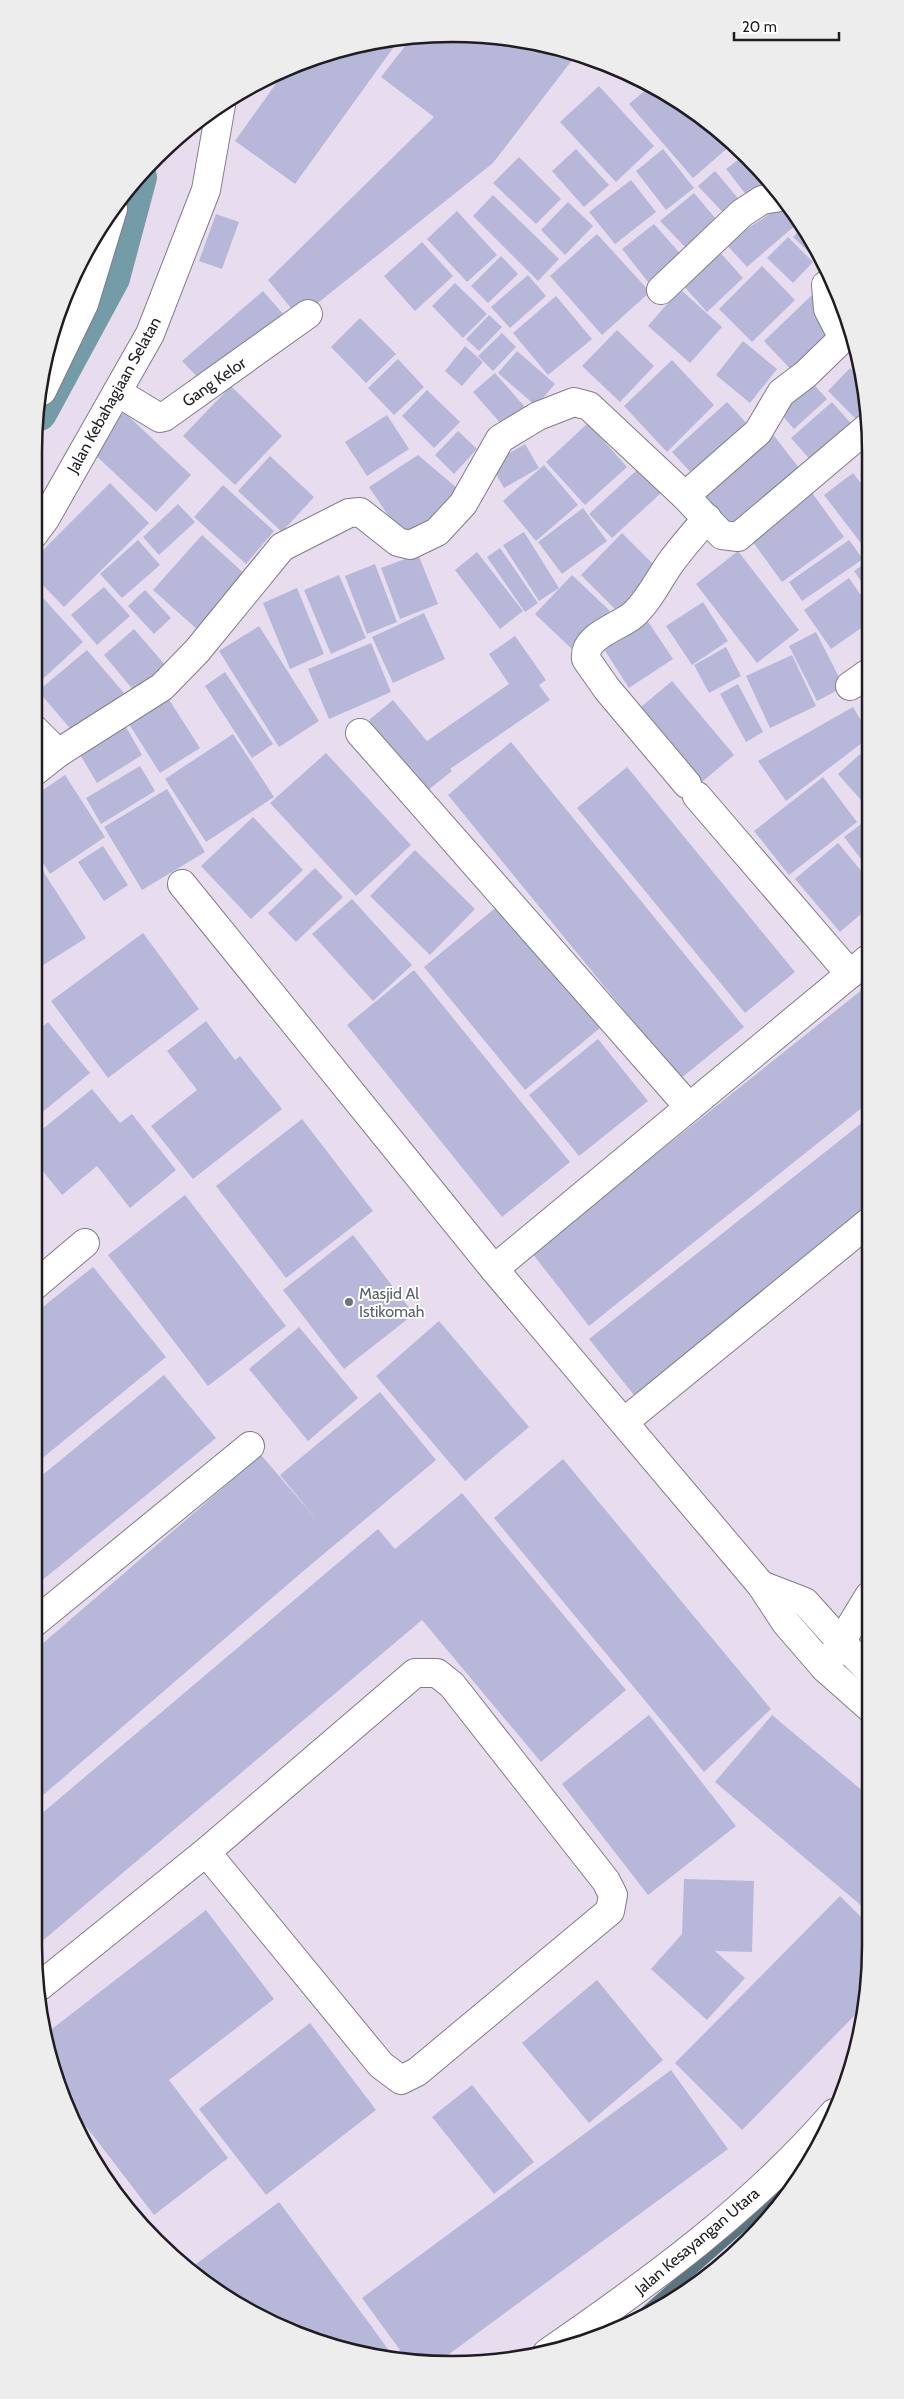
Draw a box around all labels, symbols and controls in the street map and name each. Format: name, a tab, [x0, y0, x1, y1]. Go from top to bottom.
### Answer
scale bar	[734, 10, 839, 42]
text: 20 m	[742, 18, 777, 36]
street label: Jalan Kebahagiaan Selatan	[63, 314, 165, 477]
street label: Gang Kelor	[179, 353, 250, 411]
place label: Masjid Al Istikomah	[359, 1284, 424, 1321]
marker: Masjid Al Istikomah	[343, 1296, 355, 1308]
street label: Jalan Kesayangan Utara	[630, 2183, 763, 2299]

